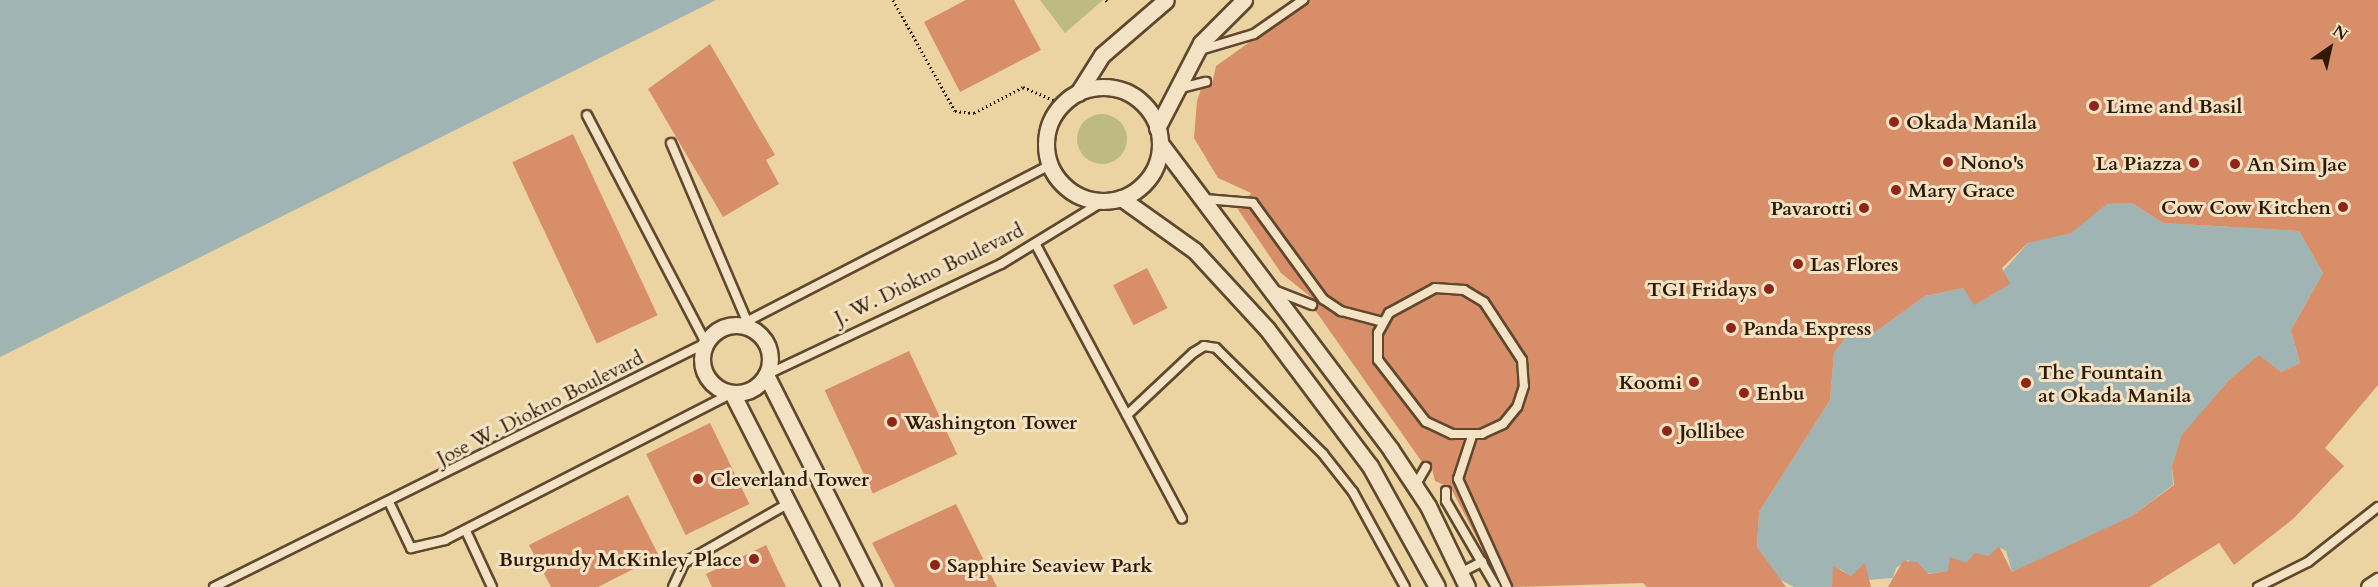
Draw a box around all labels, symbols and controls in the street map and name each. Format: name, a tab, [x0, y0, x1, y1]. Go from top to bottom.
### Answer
north arrow	[2300, 18, 2360, 78]
text: N	[2328, 20, 2352, 46]
place label: Lime and Basil	[2106, 94, 2242, 118]
marker: Lime and Basil	[2087, 99, 2101, 113]
place label: Okada Manila	[1906, 110, 2037, 134]
marker: Okada Manila	[1887, 115, 1901, 129]
place label: Nono's	[1960, 150, 2024, 174]
place label: La Piazza	[2096, 151, 2182, 175]
place label: An Sim Jae	[2247, 152, 2347, 176]
marker: Nono's	[1941, 155, 1955, 169]
marker: La Piazza	[2187, 156, 2201, 170]
marker: An Sim Jae	[2228, 157, 2242, 171]
place label: Mary Grace	[1908, 178, 2015, 202]
marker: Mary Grace	[1889, 183, 1903, 197]
place label: Cow Cow Kitchen	[2161, 195, 2331, 219]
place label: Pavarotti	[1770, 196, 1852, 220]
marker: Cow Cow Kitchen	[2336, 200, 2350, 214]
marker: Pavarotti	[1857, 201, 1871, 215]
street label: J. W. Diokno Boulevard	[831, 218, 1027, 330]
place label: Las Flores	[1810, 252, 1898, 276]
marker: Las Flores	[1791, 257, 1805, 271]
place label: TGI Fridays	[1647, 277, 1757, 301]
marker: TGI Fridays	[1762, 282, 1776, 296]
place label: Panda Express	[1743, 316, 1871, 340]
marker: Panda Express	[1724, 321, 1738, 335]
street label: Jose W. Diokno Boulevard	[433, 345, 647, 471]
place label: The Fountain at Okada Manila	[2038, 360, 2191, 407]
place label: Koomi	[1619, 370, 1682, 394]
marker: Koomi	[1687, 375, 1701, 389]
marker: The Fountain at Okada Manila	[2019, 376, 2033, 390]
place label: Enbu	[1756, 381, 1805, 405]
marker: Enbu	[1737, 386, 1751, 400]
place label: Washington Tower	[904, 410, 1077, 434]
marker: Washington Tower	[885, 415, 899, 429]
place label: Jollibee	[1679, 419, 1745, 443]
marker: Jollibee	[1660, 424, 1674, 438]
place label: Cleverland Tower	[710, 467, 869, 491]
marker: Cleverland Tower	[691, 472, 705, 486]
place label: Burgundy McKinley Place	[499, 547, 742, 571]
marker: Burgundy McKinley Place	[747, 552, 761, 566]
place label: Sapphire Seaview Park	[947, 553, 1153, 577]
marker: Sapphire Seaview Park	[928, 558, 942, 572]

